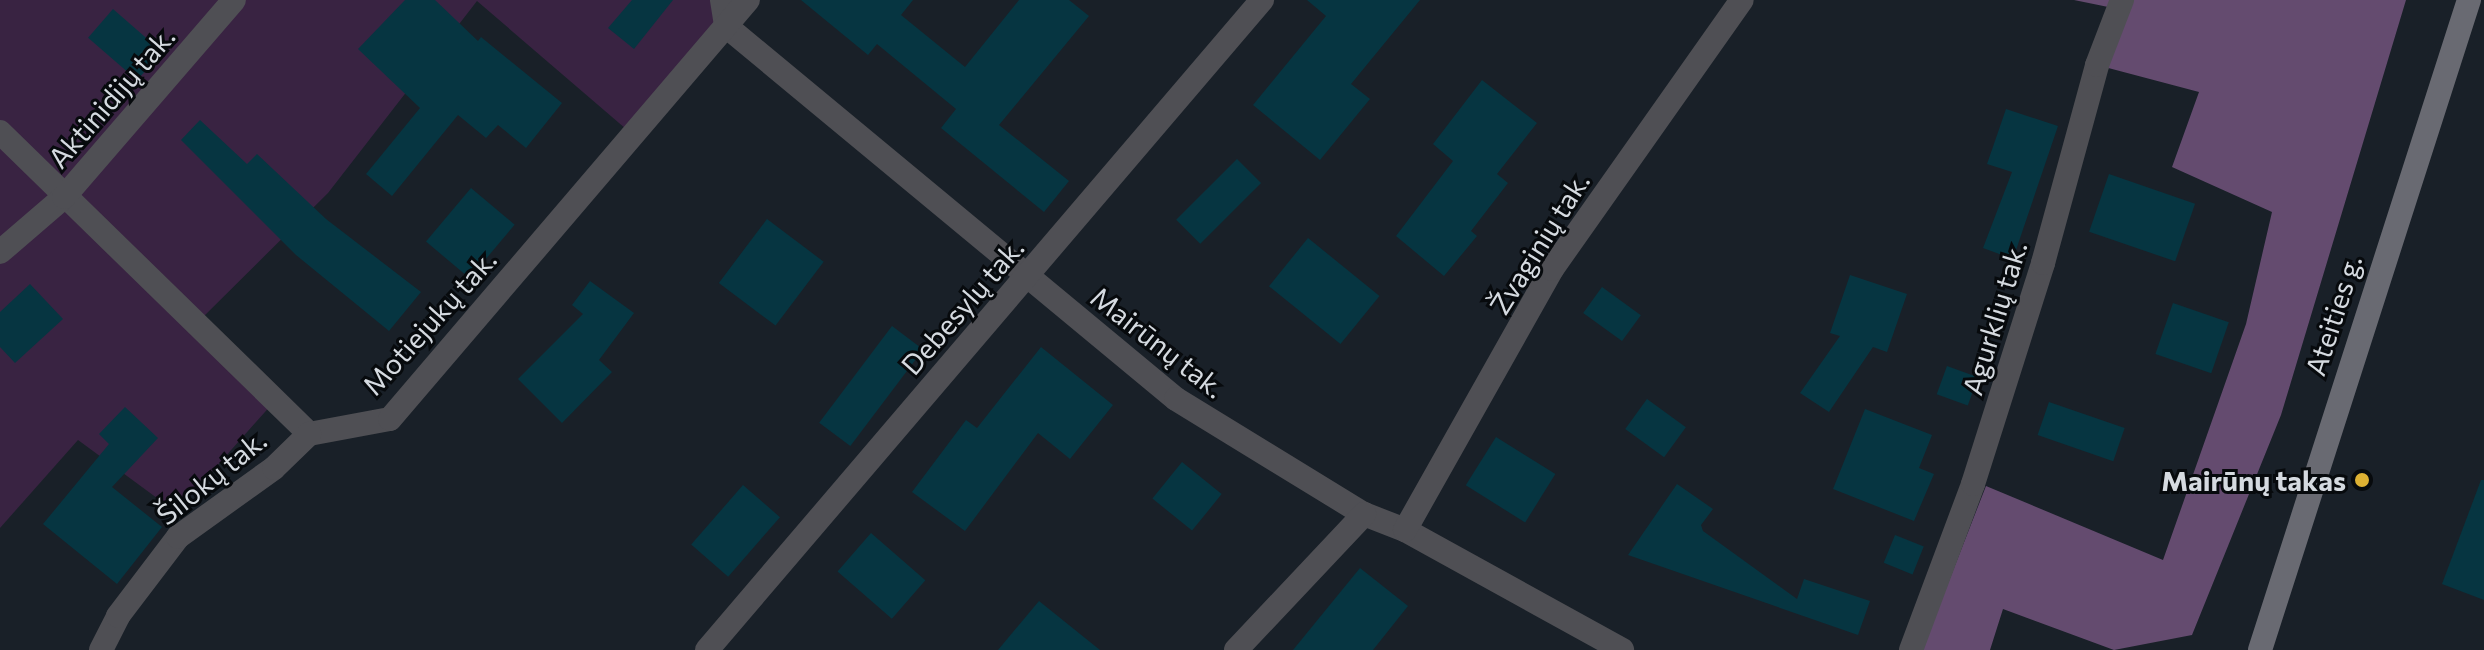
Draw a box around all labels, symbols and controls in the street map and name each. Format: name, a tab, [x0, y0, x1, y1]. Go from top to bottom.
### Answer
street label: Aktinidijų tak.	[41, 20, 181, 174]
street label: Žvaginių tak.	[1482, 166, 1596, 320]
street label: Debesylų tak.	[894, 231, 1030, 381]
street label: Agurklių tak.	[1955, 237, 2033, 399]
street label: Motiejukų tak.	[355, 243, 503, 401]
street label: Ateities g.	[2298, 250, 2368, 380]
street label: Mairūnų tak.	[1085, 279, 1231, 405]
street label: Šilokų tak.	[149, 423, 273, 531]
place label: Mairūnų takas	[2161, 463, 2346, 497]
marker: Mairūnų takas	[2353, 471, 2371, 489]

